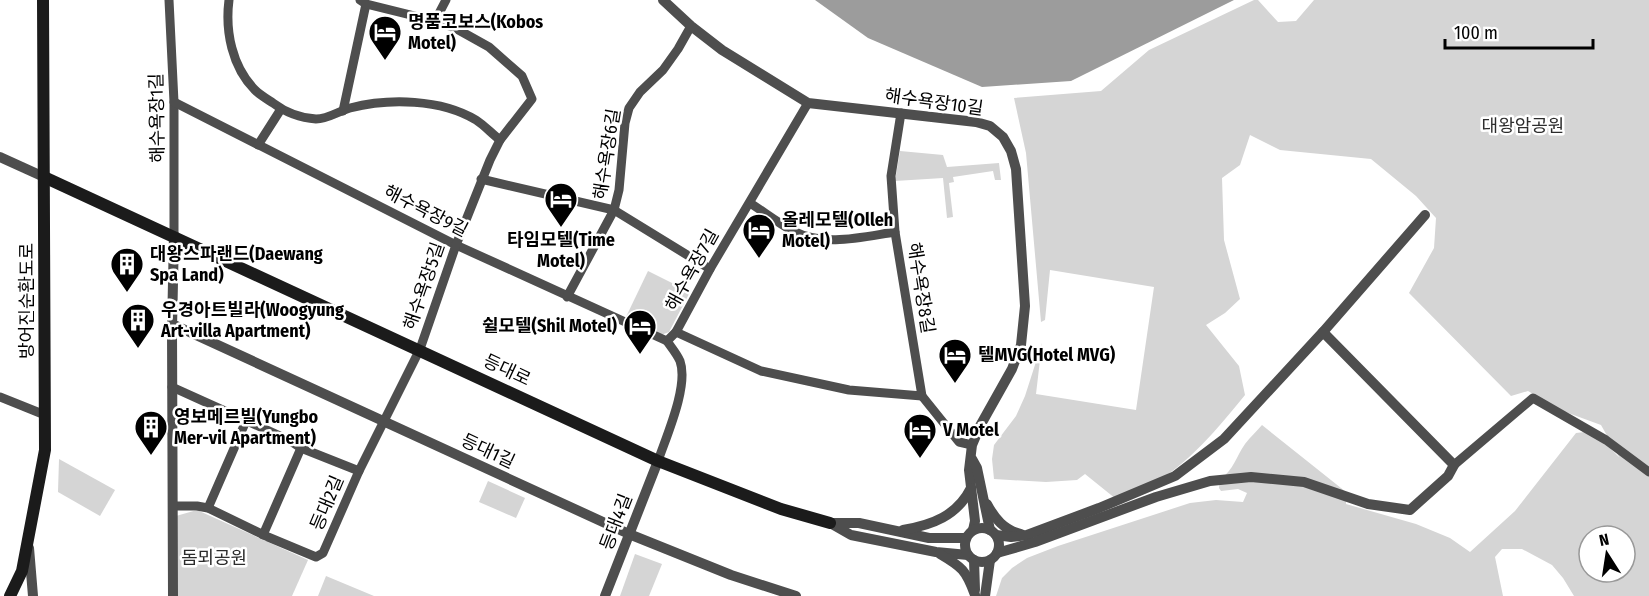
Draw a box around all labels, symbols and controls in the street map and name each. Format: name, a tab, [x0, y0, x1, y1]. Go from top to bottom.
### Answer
place label: 명품코보스(Kobos Motel)	[408, 11, 543, 54]
scale bar	[1445, 12, 1594, 50]
hotel icon: 명품코보스(Kobos Motel)	[367, 14, 403, 61]
text: 100 m	[1454, 22, 1498, 44]
street label: 해수욕장1길	[145, 73, 169, 163]
street label: 해수욕장10길	[883, 84, 985, 120]
street label: 해수욕장6길	[589, 107, 625, 201]
park label: 대왕암공원	[1482, 115, 1564, 137]
street label: 해수욕장9길	[380, 180, 472, 242]
hotel icon: 타임모텔(Time Motel)	[543, 181, 579, 228]
place label: 올레모텔(Olleh Motel)	[782, 209, 893, 252]
hotel icon: 올레모텔(Olleh Motel)	[741, 212, 777, 259]
street label: 해수욕장7길	[661, 225, 723, 315]
place label: 타임모텔(Time Motel)	[507, 229, 615, 272]
street label: 해수욕장5길	[399, 239, 449, 333]
street label: 해수욕장8길	[903, 241, 939, 335]
street label: 방어진순환도로	[16, 243, 38, 359]
place label: 대왕스파랜드(Daewang Spa Land)	[150, 243, 323, 286]
building icon: 대왕스파랜드(Daewang Spa Land)	[109, 246, 145, 293]
place label: 우경아트빌라(Woogyung Art-villa Apartment)	[160, 299, 344, 342]
building icon: 우경아트빌라(Woogyung Art-villa Apartment)	[120, 302, 156, 349]
hotel icon: 쉴모텔(Shil Motel)	[622, 308, 658, 355]
place label: 쉴모텔(Shil Motel)	[482, 315, 618, 337]
hotel icon: 텔MVG(Hotel MVG)	[937, 337, 973, 384]
place label: 텔MVG(Hotel MVG)	[978, 344, 1116, 366]
street label: 등대로	[480, 350, 534, 390]
place label: 영보메르빌(Yungbo Mer-vil Apartment)	[174, 406, 318, 449]
building icon: 영보메르빌(Yungbo Mer-vil Apartment)	[133, 409, 169, 456]
hotel icon: V Motel	[902, 412, 938, 459]
place label: V Motel	[942, 419, 999, 441]
street label: 등대1길	[458, 429, 518, 473]
street label: 등대2길	[306, 472, 348, 534]
street label: 등대4길	[595, 491, 637, 553]
north arrow	[1577, 524, 1637, 584]
text: N	[1597, 530, 1611, 550]
park label: 돔뫼공원	[181, 547, 247, 569]

